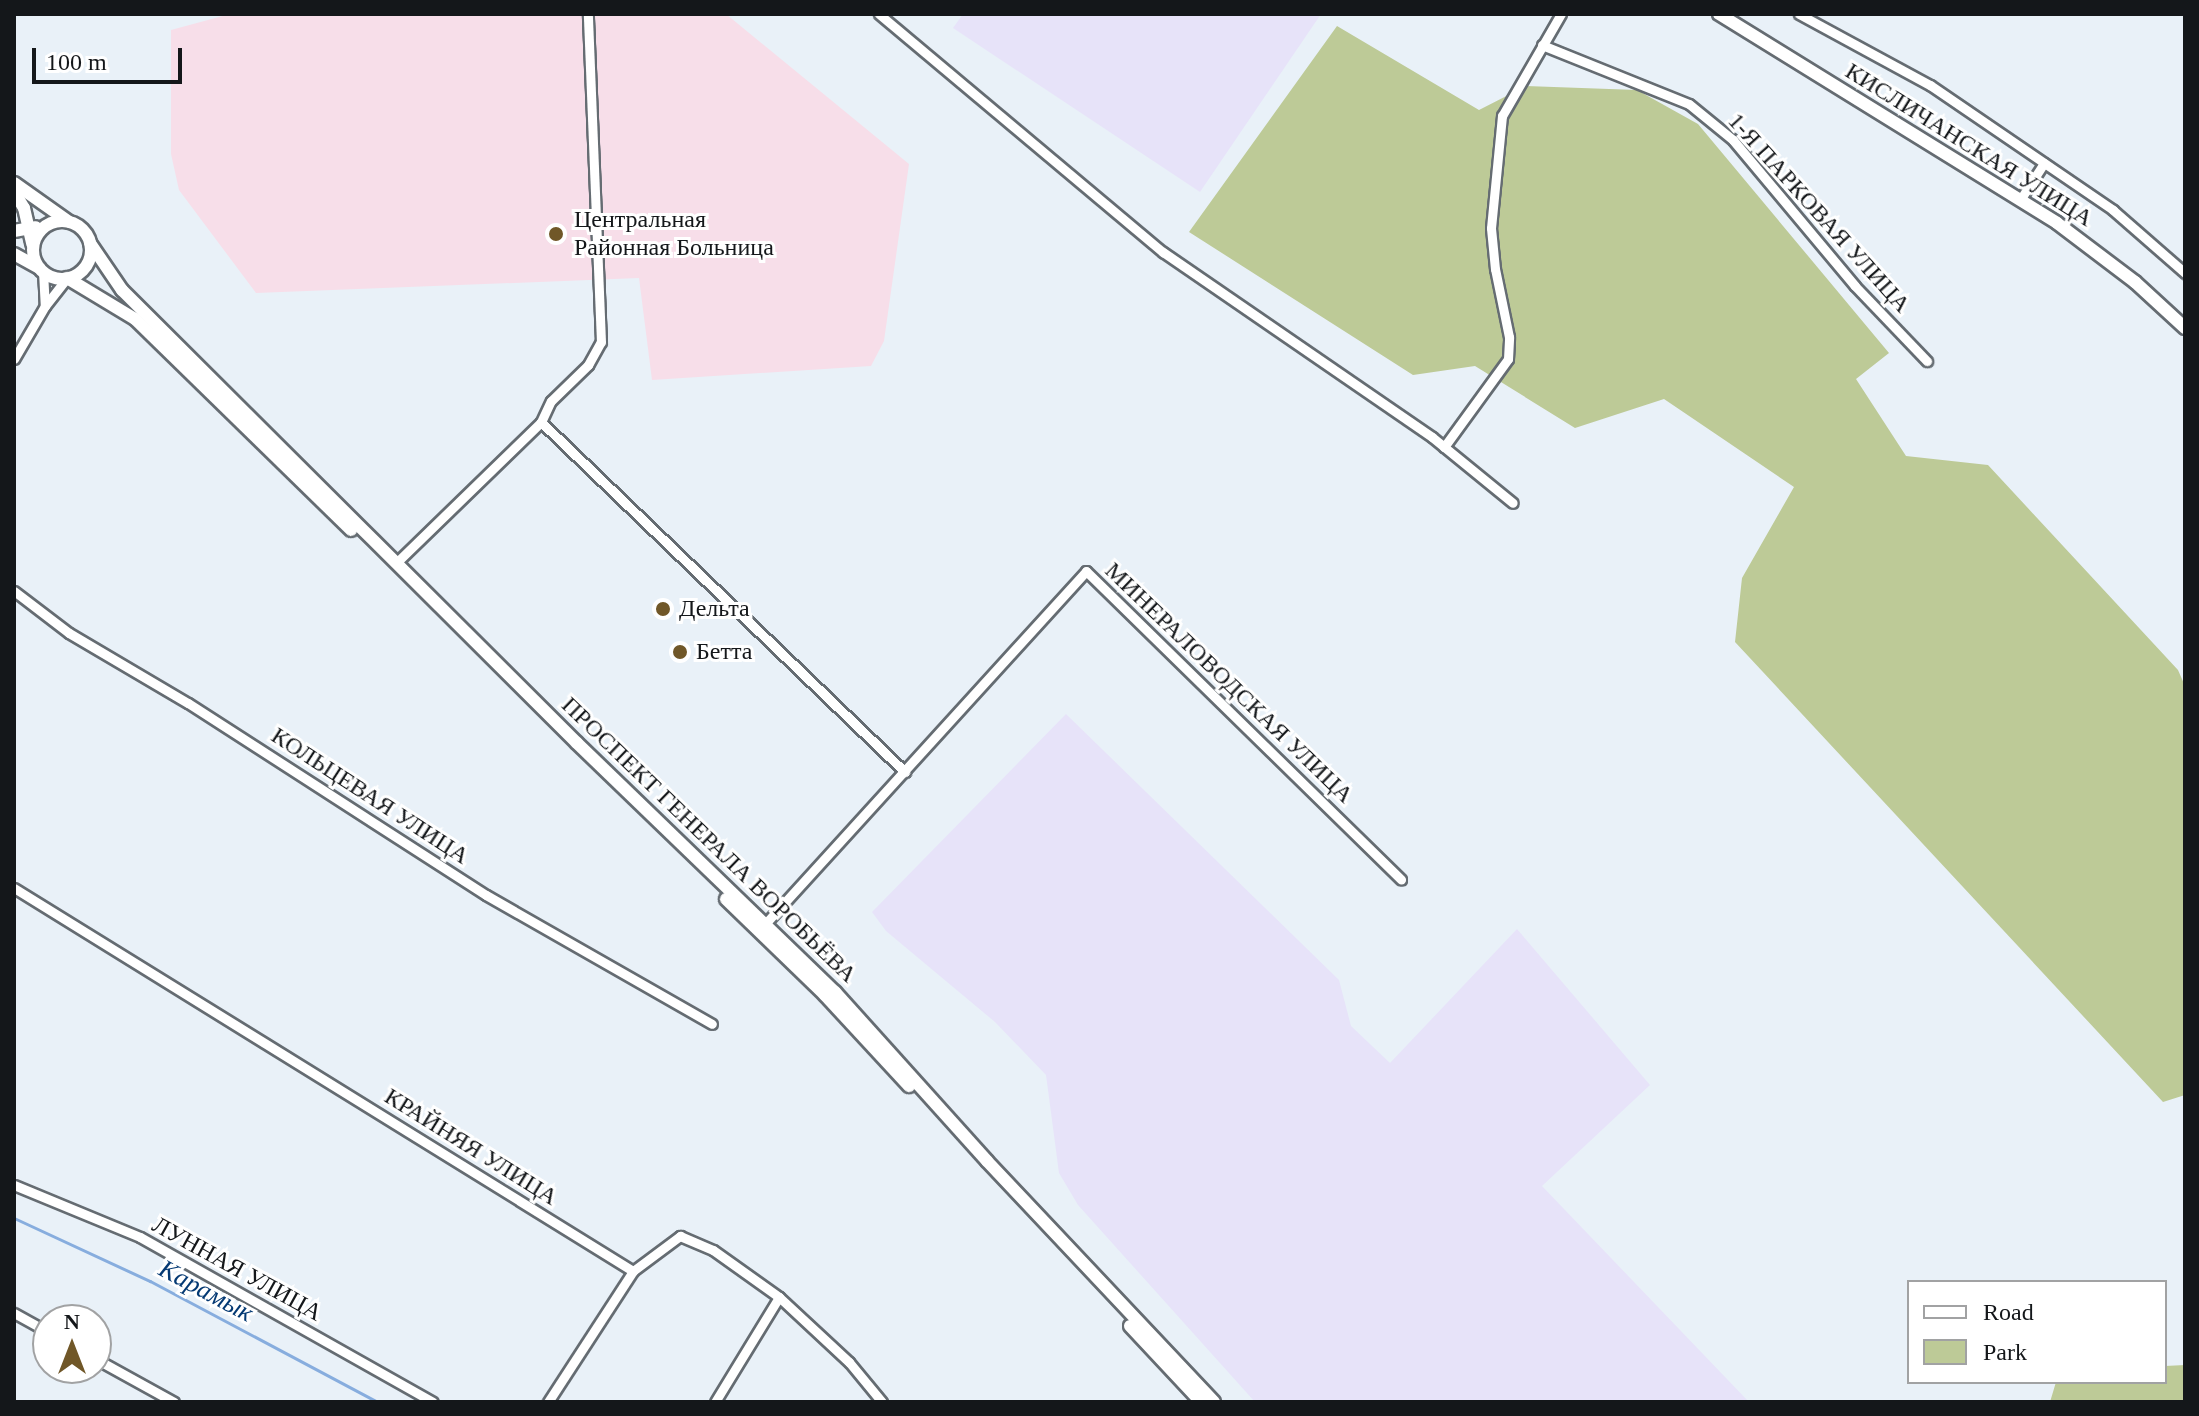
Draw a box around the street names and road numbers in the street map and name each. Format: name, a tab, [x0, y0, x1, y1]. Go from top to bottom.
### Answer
street label: КИСЛИЧАНСКАЯ УЛИЦА	[1840, 57, 2098, 233]
street label: 1-Я ПАРКОВАЯ УЛИЦА	[1722, 107, 1916, 319]
street label: МИНЕРАЛОВОДСКАЯ УЛИЦА	[1099, 557, 1359, 809]
street label: ПРОСПЕКТ ГЕНЕРАЛА ВОРОБЬЁВА	[555, 691, 863, 989]
street label: КОЛЬЦЕВАЯ УЛИЦА	[266, 721, 474, 871]
street label: КРАЙНЯЯ УЛИЦА	[379, 1082, 563, 1212]
street label: ЛУННАЯ УЛИЦА	[147, 1210, 327, 1328]

